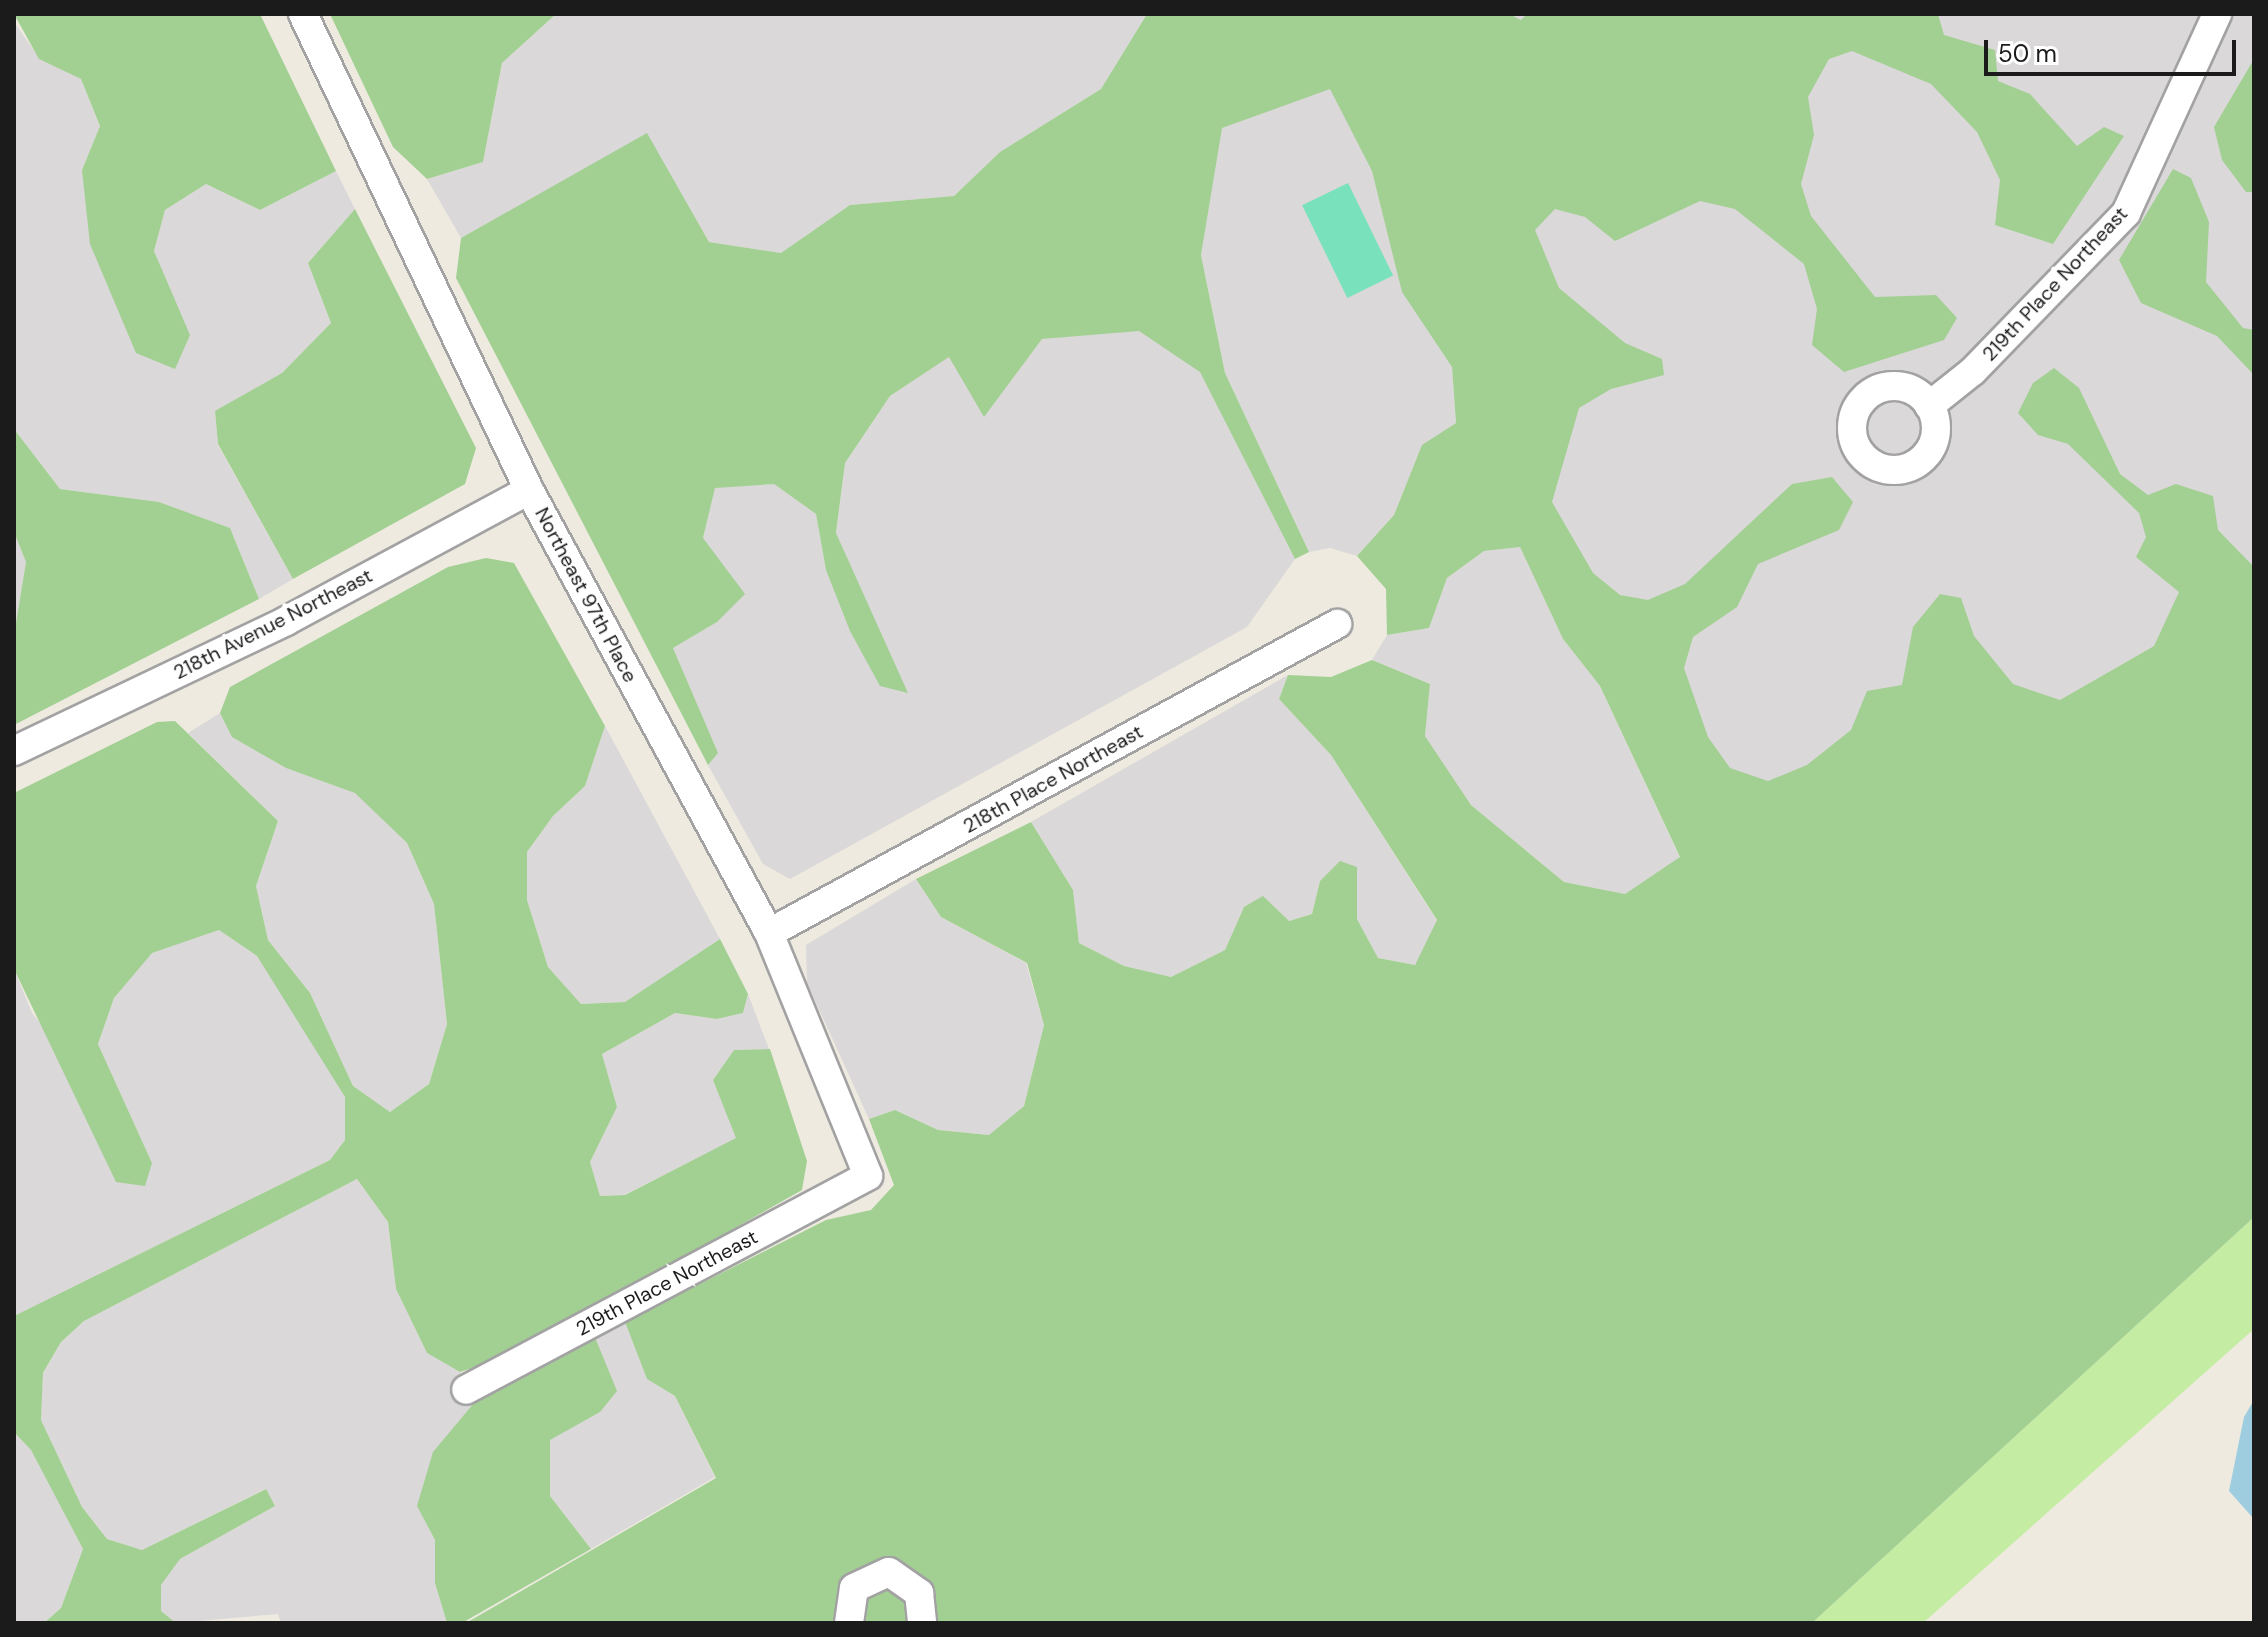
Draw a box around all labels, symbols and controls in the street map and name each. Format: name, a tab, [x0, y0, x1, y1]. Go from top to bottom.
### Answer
scale bar	[1988, 24, 2240, 74]
text: 50 m	[1998, 38, 2057, 69]
street label: 219th Place Northeast	[1977, 202, 2133, 366]
street label: Northeast 97th Place	[530, 503, 642, 687]
street label: 218th Avenue Northeast	[170, 563, 376, 685]
street label: 218th Place Northeast	[959, 720, 1147, 838]
street label: 219th Place Northeast	[572, 1225, 762, 1341]

